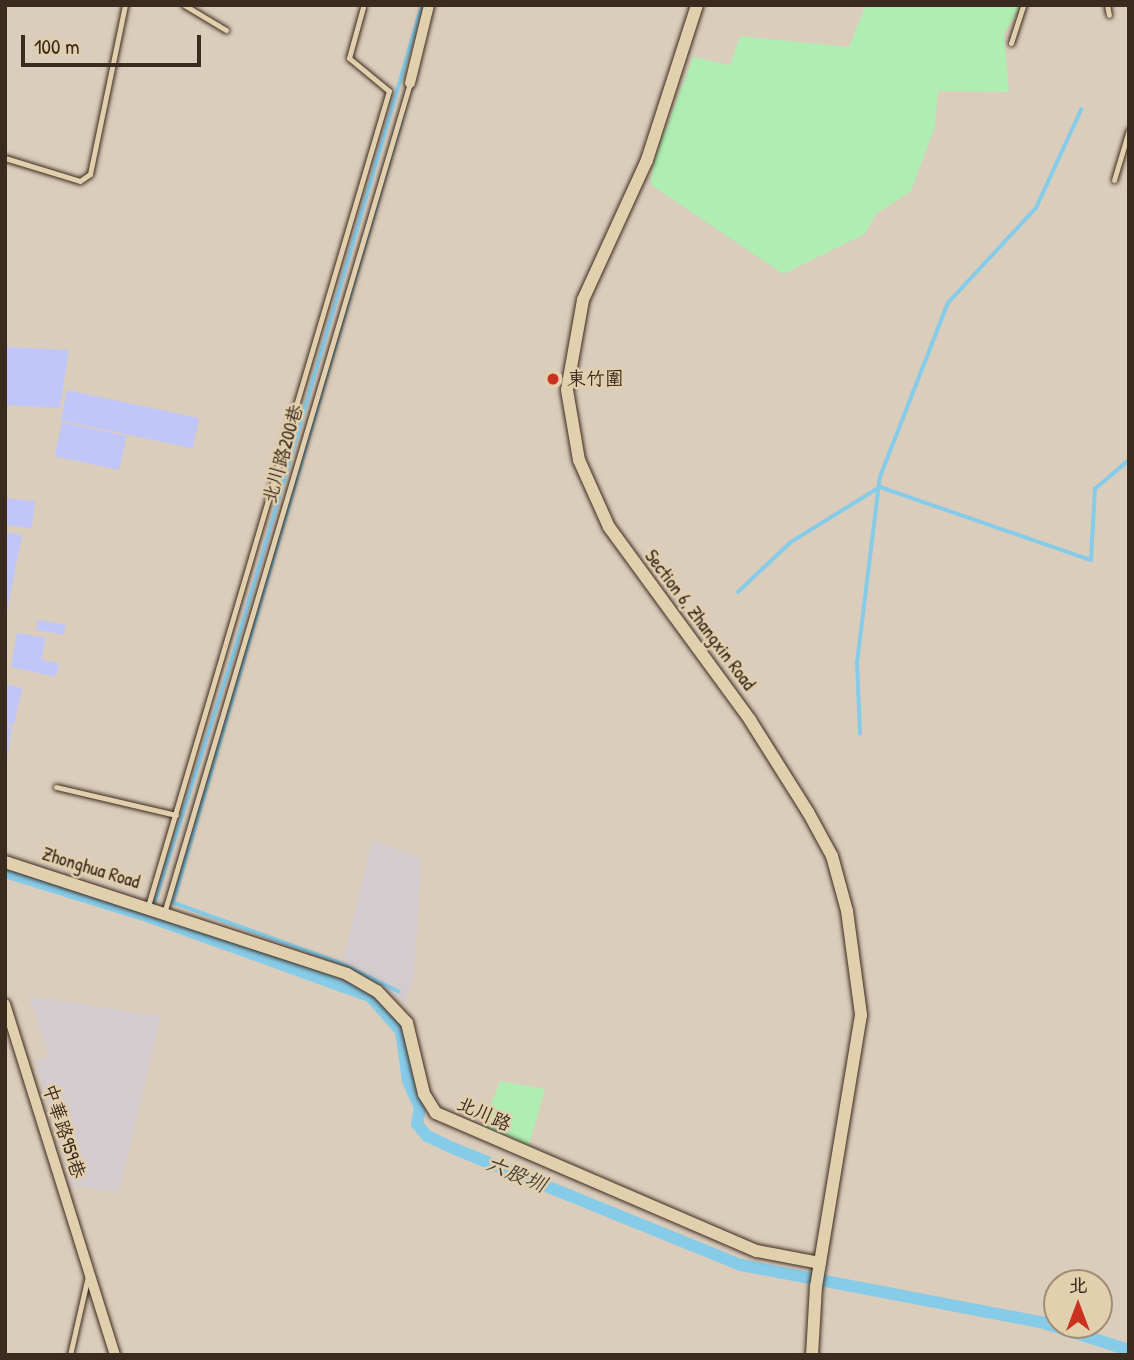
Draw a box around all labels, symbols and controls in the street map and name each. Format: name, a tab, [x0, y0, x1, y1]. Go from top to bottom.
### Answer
scale bar	[24, 21, 205, 65]
text: 100 m	[34, 32, 80, 61]
place label: 東竹圍	[567, 368, 624, 390]
marker: 東竹圍	[545, 371, 561, 387]
street label: 北川路200巷	[258, 402, 308, 506]
street label: Section 6, Zhangxin Road	[640, 545, 760, 695]
street label: Zhonghua Road	[39, 842, 143, 894]
street label: 中華路959巷	[38, 1081, 90, 1181]
street label: 北川路	[453, 1092, 515, 1136]
water label: 六股圳	[482, 1151, 550, 1197]
north arrow	[1043, 1269, 1113, 1339]
text: 北	[1068, 1272, 1088, 1298]

